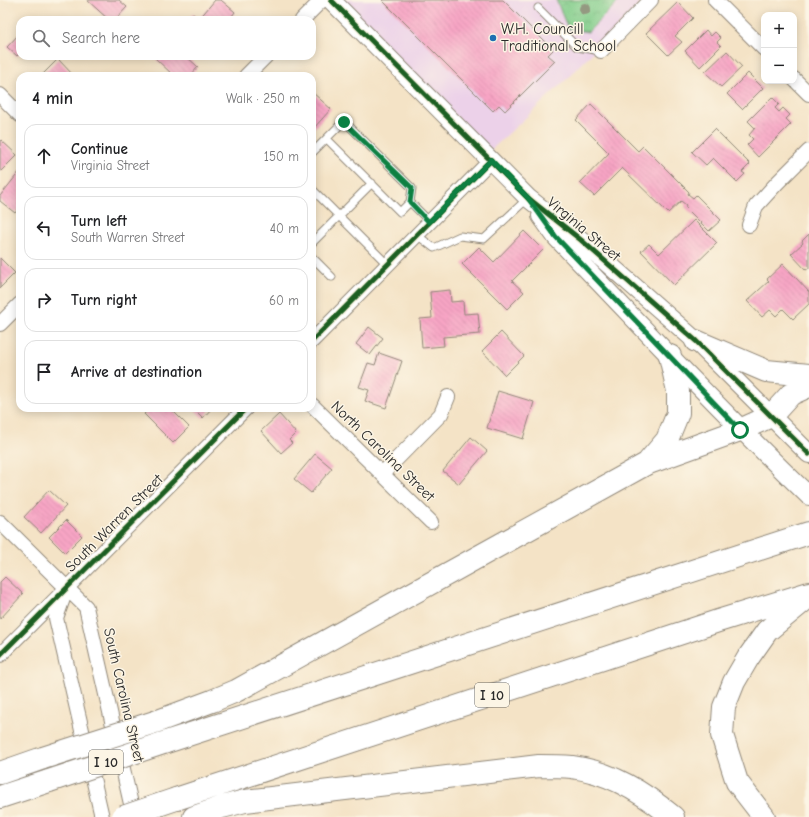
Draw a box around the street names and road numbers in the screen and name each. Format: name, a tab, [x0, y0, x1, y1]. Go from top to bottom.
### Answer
street label: Virginia Street	[544, 193, 625, 265]
street label: North Carolina Street	[327, 397, 439, 506]
street label: South Warren Street	[61, 470, 167, 576]
street label: South Carolina Street	[100, 626, 148, 765]
road number: I 10	[475, 683, 509, 707]
road number: I 10	[89, 750, 123, 774]

